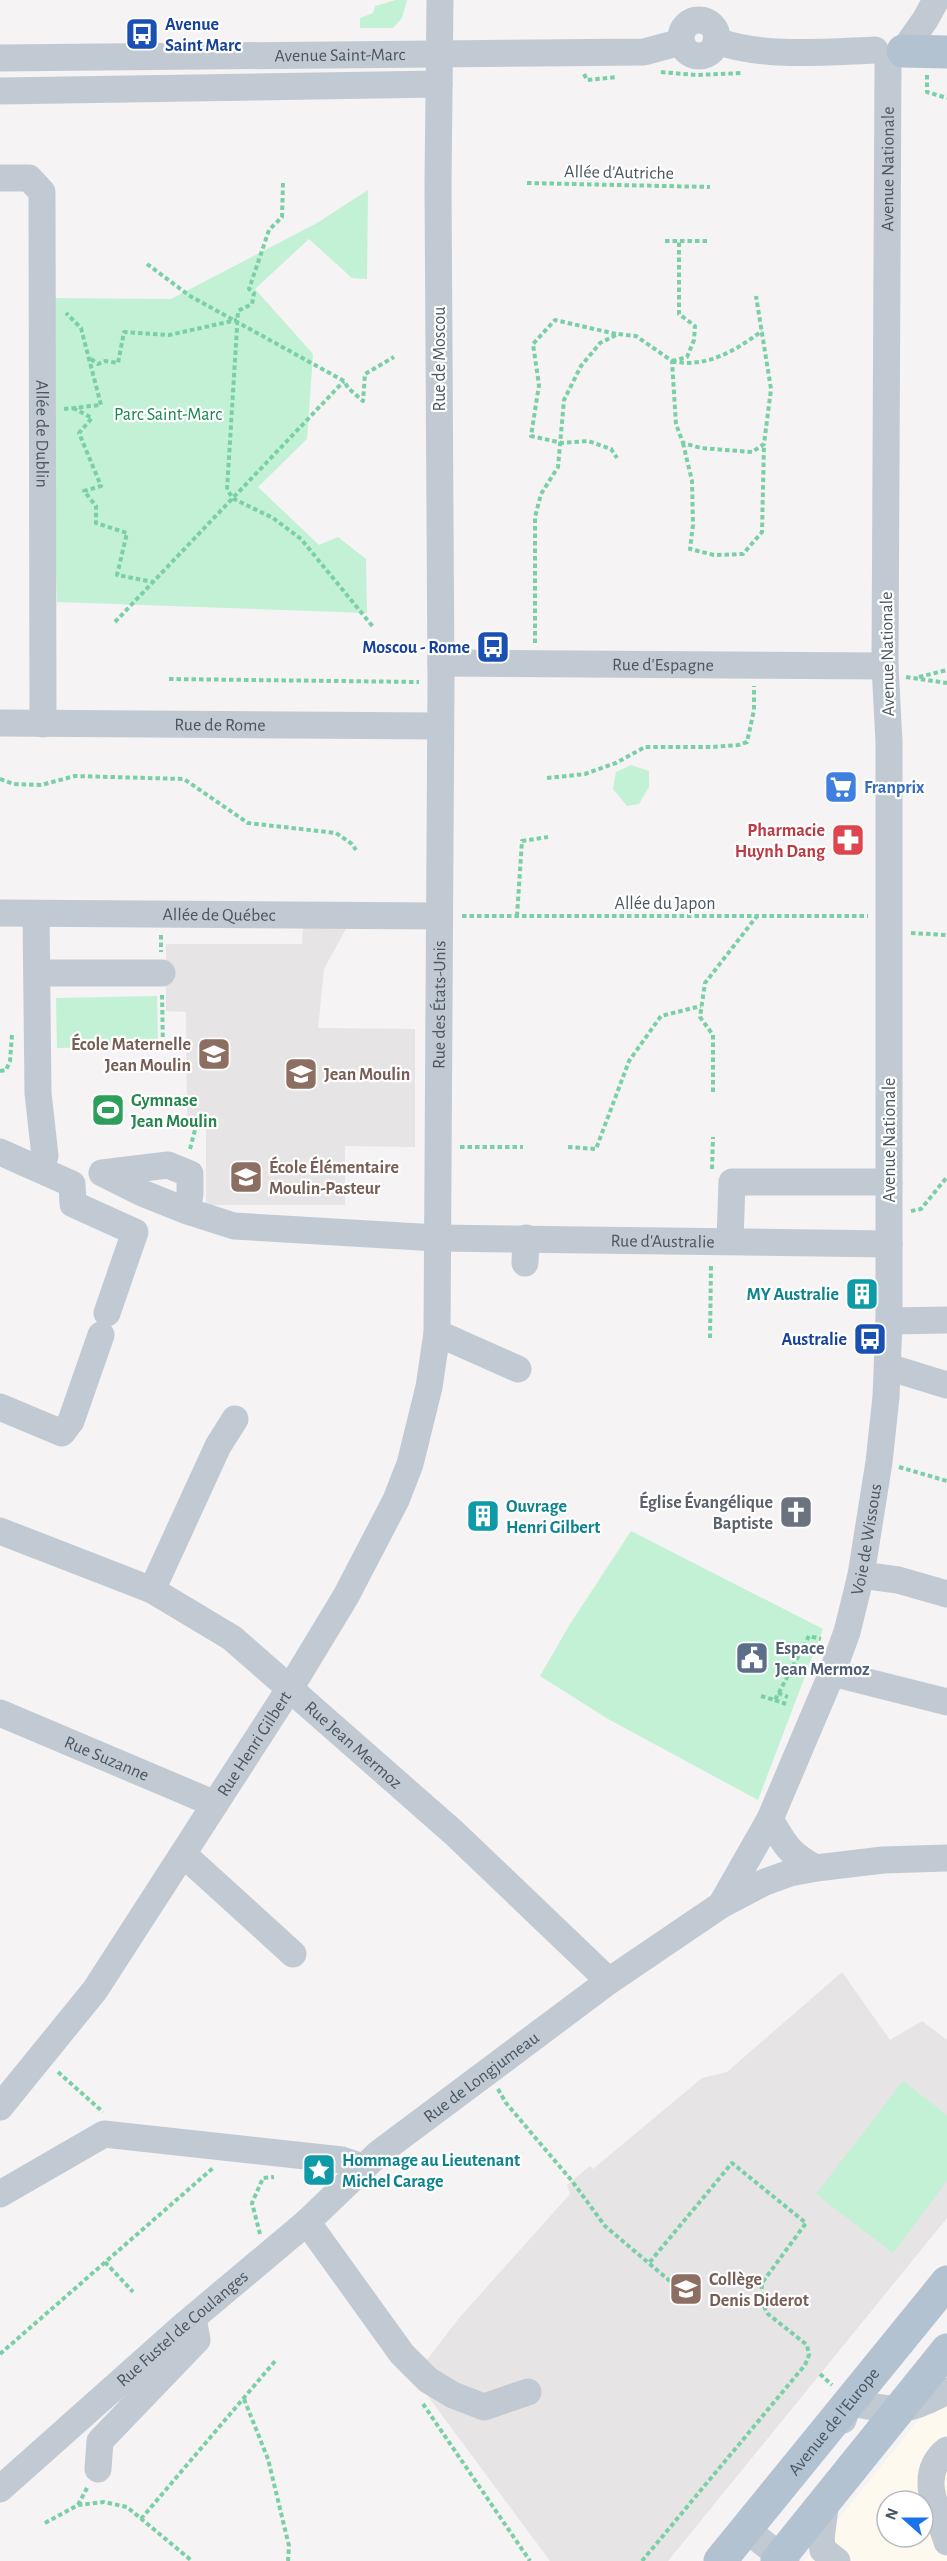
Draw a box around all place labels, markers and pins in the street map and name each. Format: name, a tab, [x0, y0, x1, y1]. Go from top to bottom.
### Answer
bus stop icon: Avenue Saint Marc	[124, 16, 160, 52]
place label: Avenue Saint Marc	[165, 16, 241, 55]
bus stop icon: Moscou - Rome	[475, 629, 511, 665]
place label: Moscou - Rome	[362, 639, 470, 657]
supermarket icon: Franprix	[823, 769, 859, 805]
place label: Franprix	[864, 779, 925, 797]
place label: Pharmacie Huynh Dang	[735, 822, 826, 861]
pharmacy icon: Pharmacie Huynh Dang	[830, 822, 866, 858]
place label: École Maternelle Jean Moulin	[71, 1033, 191, 1075]
school or university icon: École Maternelle Jean Moulin	[196, 1036, 232, 1072]
school or university icon: Jean Moulin	[283, 1056, 319, 1092]
place label: Jean Moulin	[324, 1066, 410, 1084]
sports icon: Gymnase Jean Moulin	[90, 1092, 126, 1128]
place label: Gymnase Jean Moulin	[131, 1092, 217, 1131]
place label: École Élémentaire Moulin-Pasteur	[269, 1156, 399, 1198]
school or university icon: École Élémentaire Moulin-Pasteur	[228, 1159, 264, 1195]
building icon: MY Australie	[844, 1276, 880, 1312]
place label: MY Australie	[747, 1286, 839, 1304]
bus stop icon: Australie	[852, 1321, 888, 1357]
place label: Australie	[781, 1331, 847, 1349]
place label: Église Évangélique Baptiste	[639, 1491, 773, 1533]
church icon: Église Évangélique Baptiste	[778, 1494, 814, 1530]
building icon: Ouvrage Henri Gilbert	[465, 1498, 501, 1534]
place label: Ouvrage Henri Gilbert	[506, 1498, 600, 1537]
public building icon: Espace Jean Mermoz	[734, 1640, 770, 1676]
place label: Espace Jean Mermoz	[775, 1640, 870, 1679]
place icon: Hommage au Lieutenant Michel Carage	[301, 2152, 337, 2188]
place label: Hommage au Lieutenant Michel Carage	[342, 2152, 520, 2191]
school or university icon: Collège Denis Diderot	[668, 2271, 704, 2307]
place label: Collège Denis Diderot	[709, 2271, 809, 2310]

